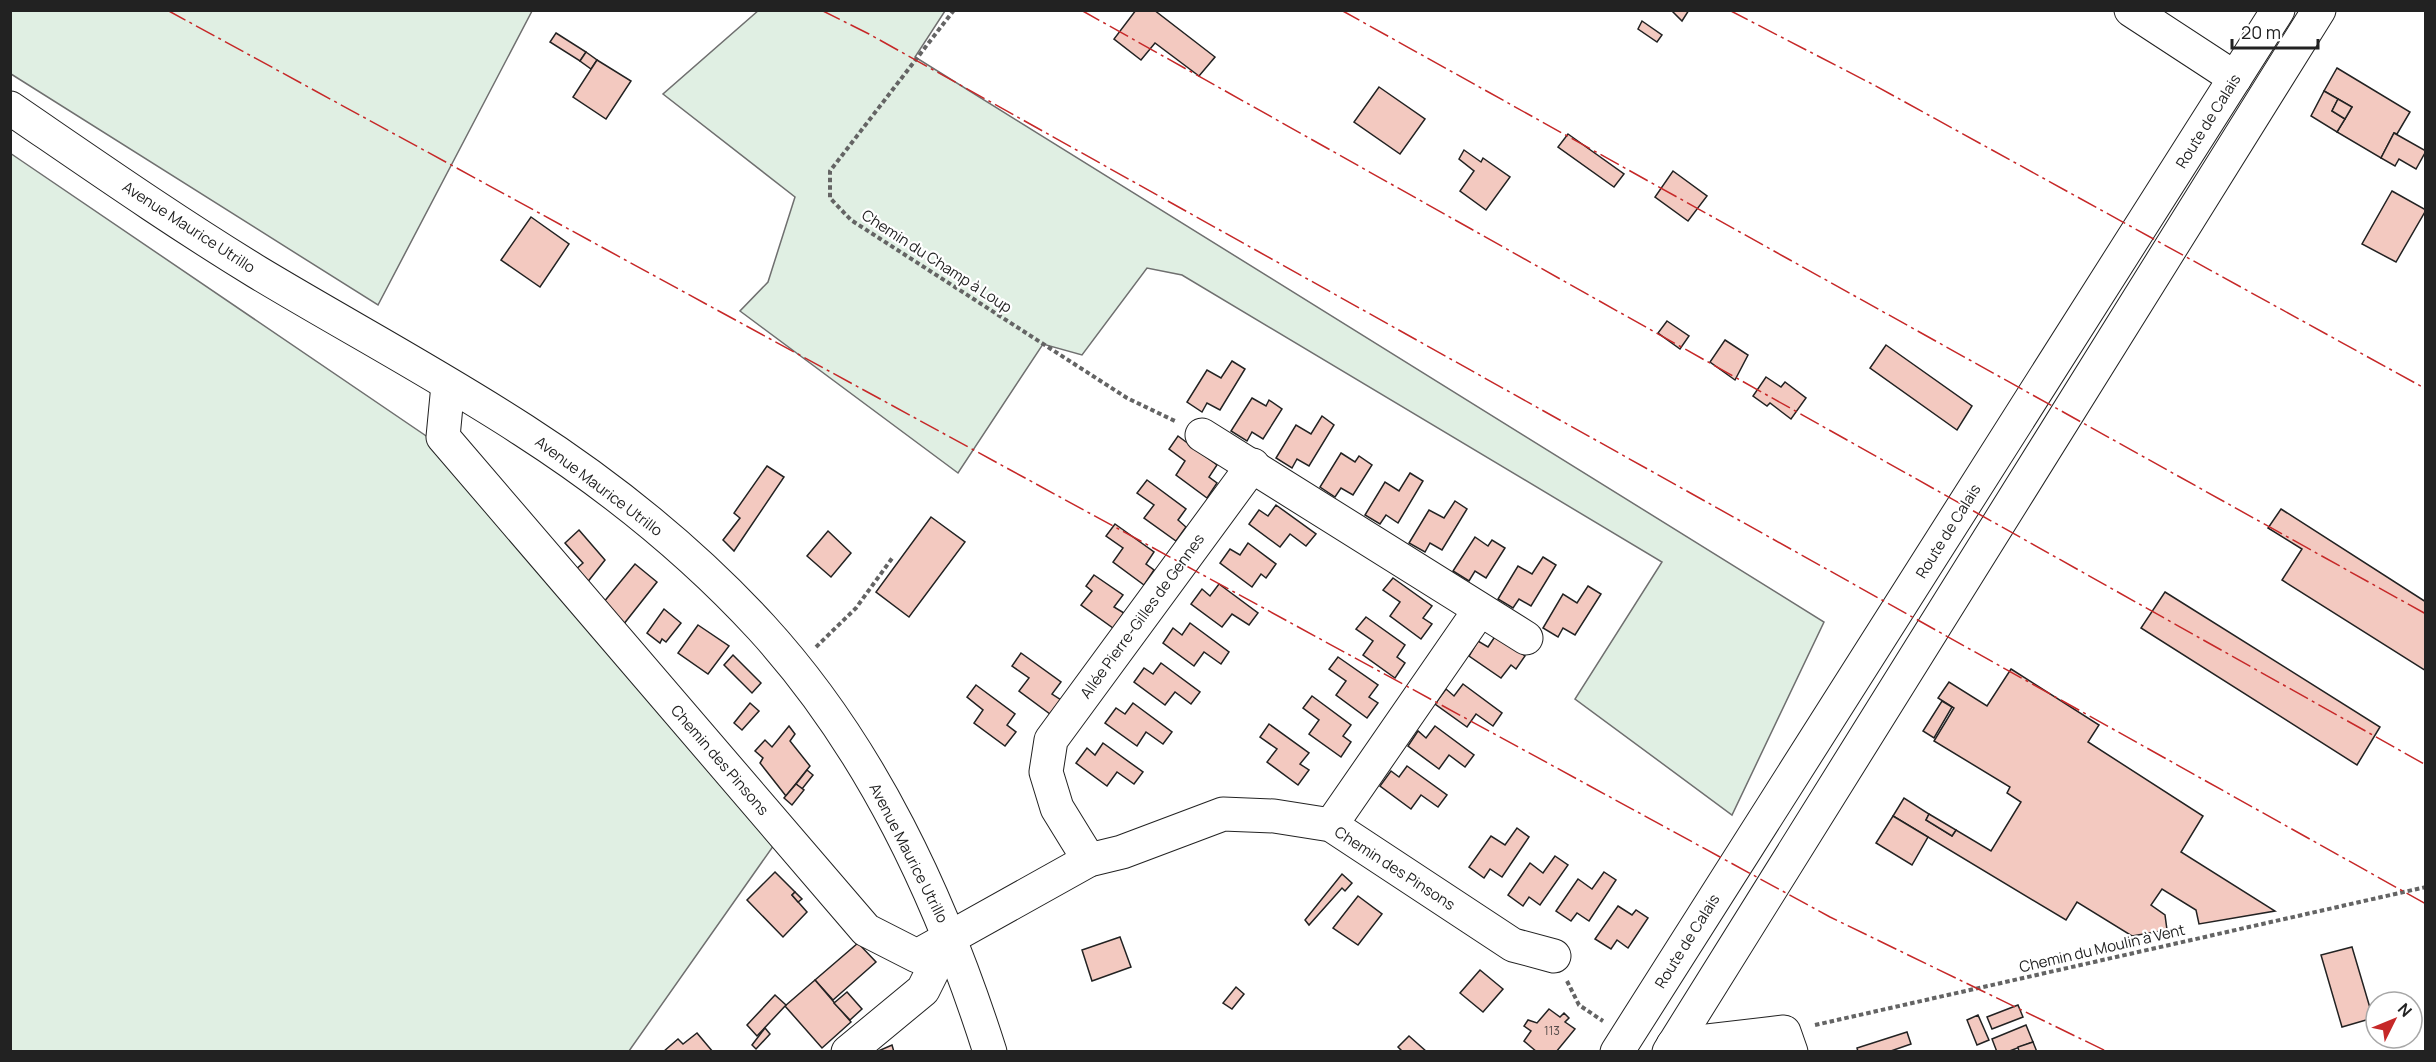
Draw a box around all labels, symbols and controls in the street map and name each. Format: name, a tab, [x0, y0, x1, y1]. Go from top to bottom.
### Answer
scale bar	[2232, 12, 2318, 50]
text: 20 m	[2241, 20, 2281, 44]
street label: Route de Calais	[2171, 70, 2245, 172]
street label: Avenue Maurice Utrillo	[119, 176, 260, 278]
street label: Chemin du Champ à Loup	[858, 204, 1016, 318]
street label: Avenue Maurice Utrillo	[531, 431, 667, 541]
street label: Route de Calais	[1911, 480, 1985, 582]
street label: Allée Pierre-Gilles de Gennes	[1075, 529, 1209, 703]
street label: Chemin des Pinsons	[666, 700, 774, 820]
street label: Avenue Maurice Utrillo	[865, 780, 953, 927]
street label: Chemin des Pinsons	[1331, 821, 1459, 915]
street label: Route de Calais	[1650, 890, 1724, 992]
street label: Chemin du Moulin à Vent	[2017, 919, 2187, 977]
north arrow	[2364, 990, 2424, 1050]
text: N	[2393, 998, 2417, 1021]
house number: 113	[1544, 1022, 1560, 1039]

